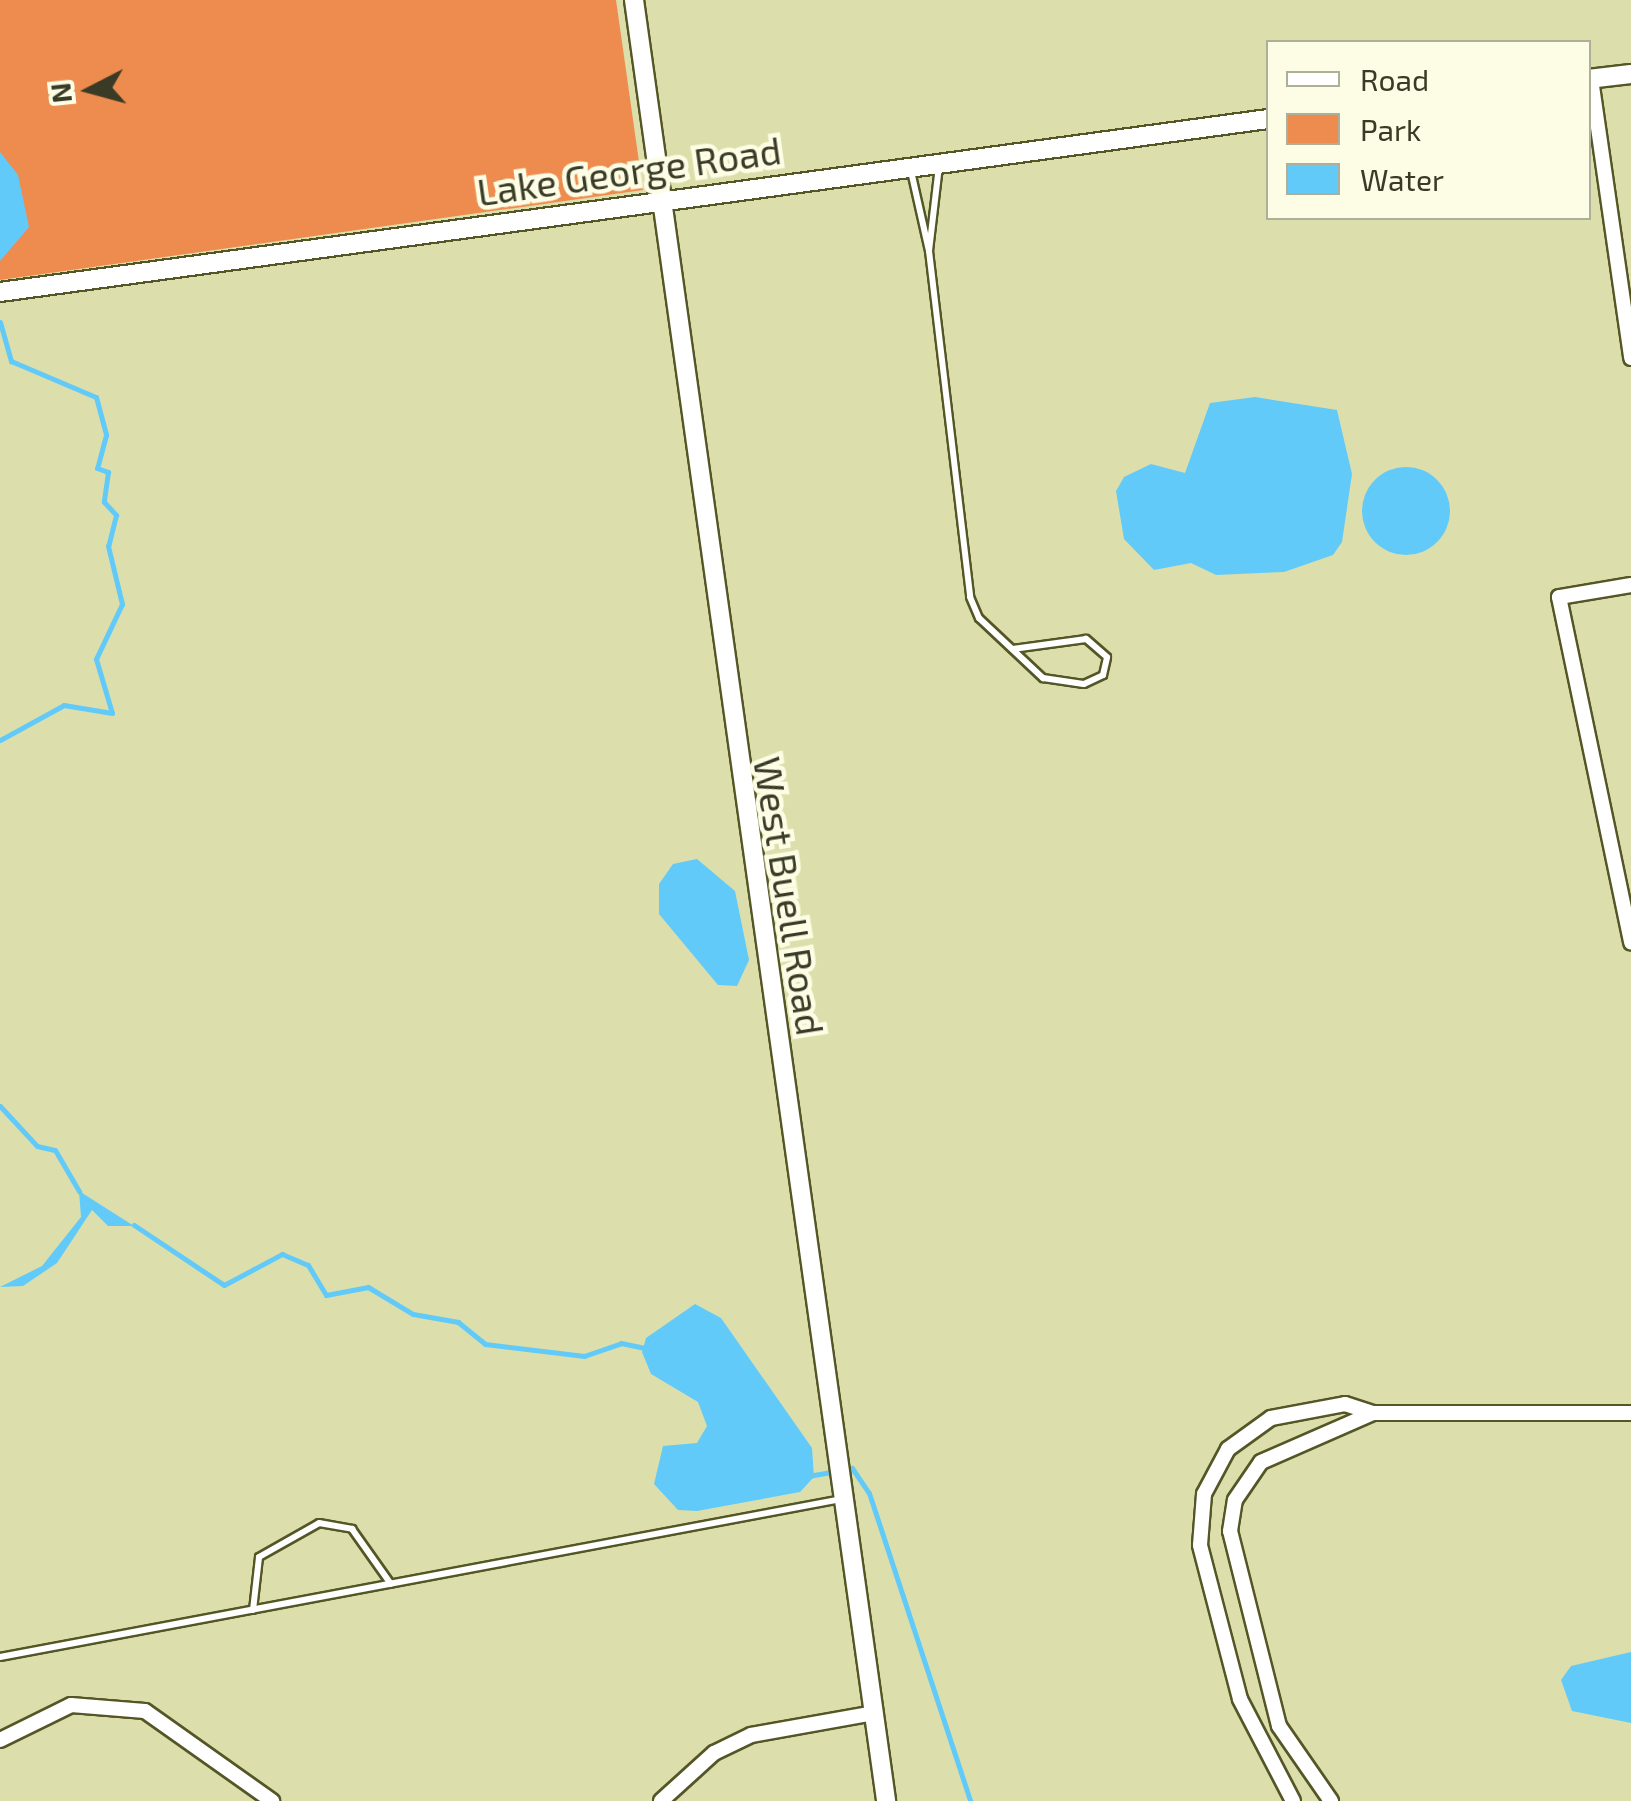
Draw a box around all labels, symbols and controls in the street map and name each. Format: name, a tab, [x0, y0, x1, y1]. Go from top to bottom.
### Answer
north arrow	[40, 40, 140, 140]
legend	[1266, 40, 1591, 220]
text: Road	[1360, 61, 1429, 97]
text: N	[42, 81, 78, 105]
text: Park	[1360, 111, 1421, 147]
street label: Lake George Road	[474, 127, 784, 215]
text: Water	[1360, 161, 1444, 197]
street label: West Buell Road	[744, 753, 834, 1039]

